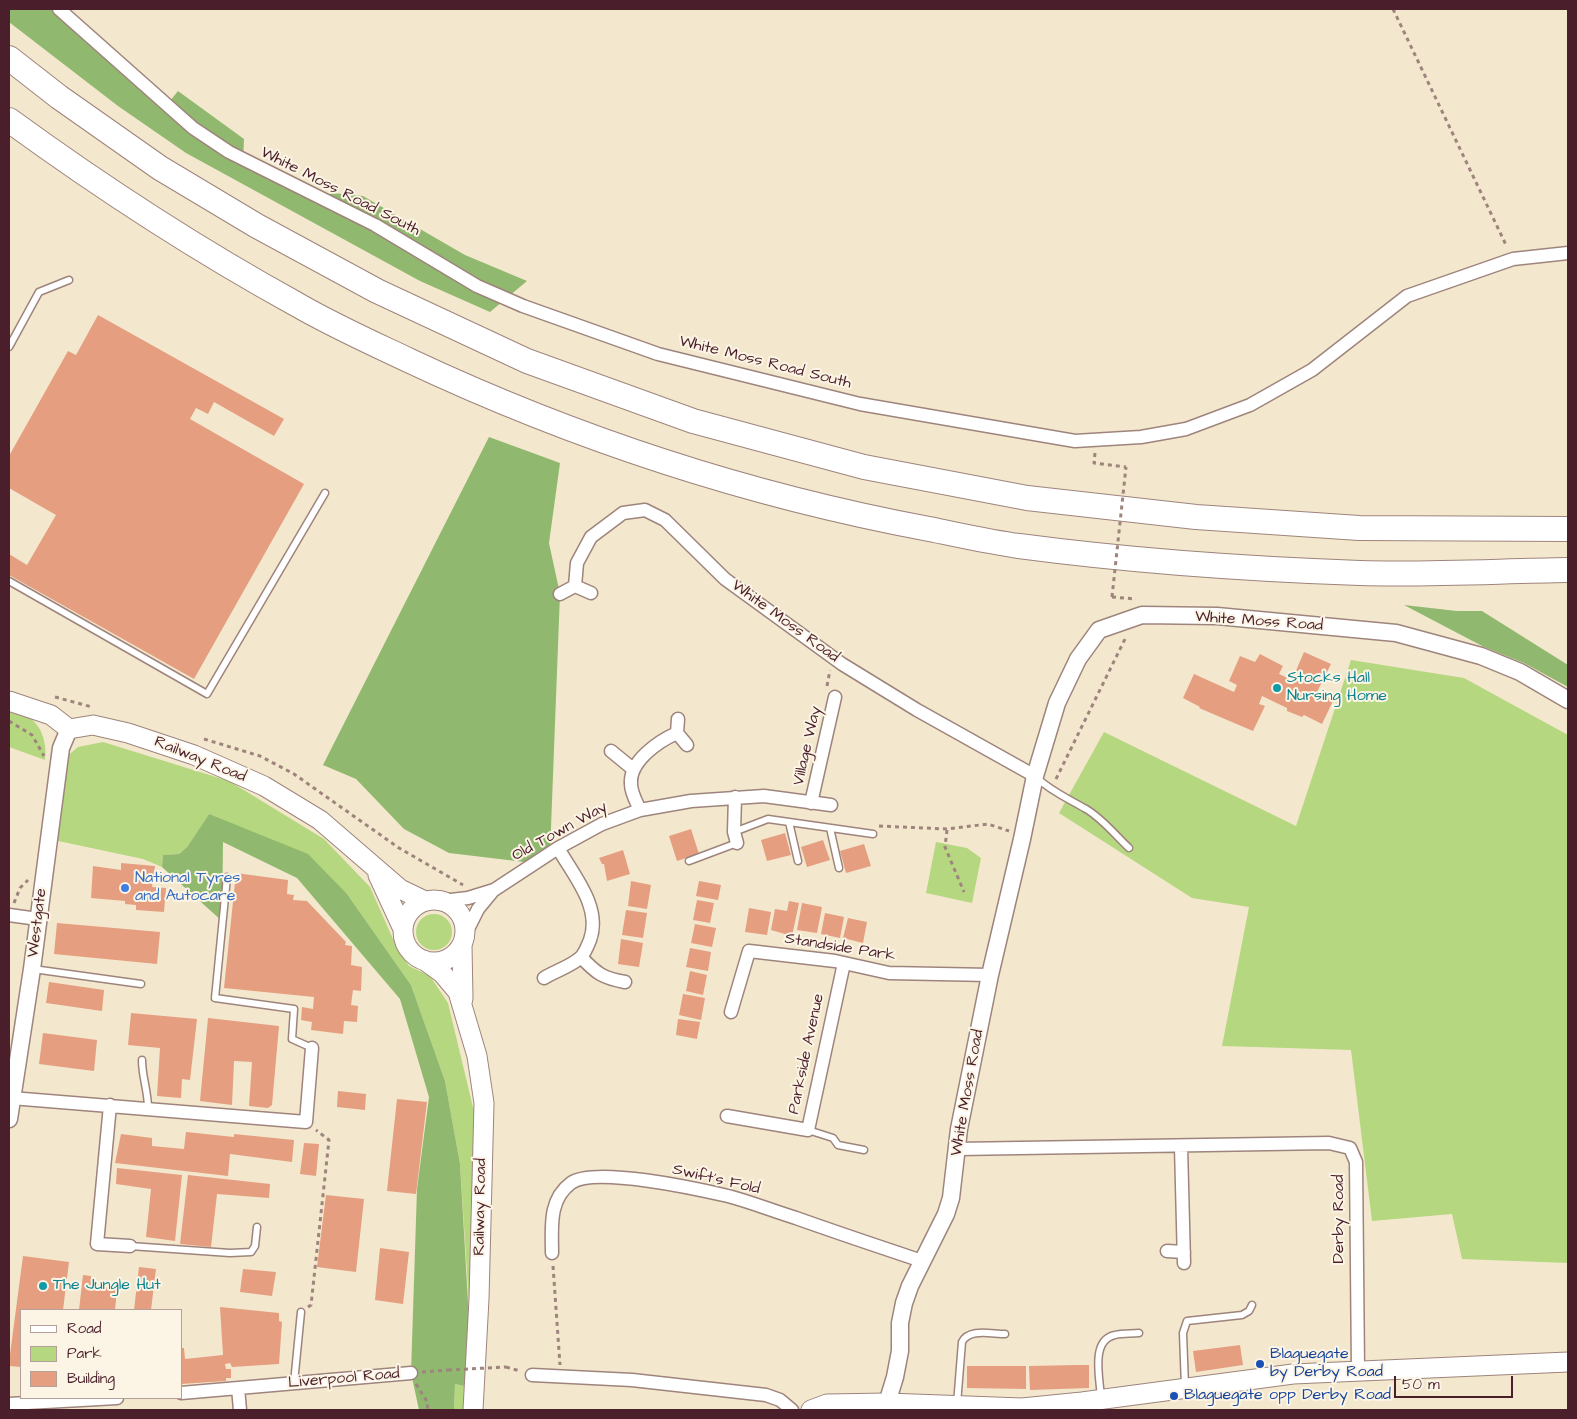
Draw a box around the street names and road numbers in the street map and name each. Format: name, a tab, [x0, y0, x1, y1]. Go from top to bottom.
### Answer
street label: White Moss Road South	[257, 143, 423, 241]
street label: White Moss Road South	[677, 332, 853, 394]
street label: White Moss Road	[727, 577, 843, 667]
street label: White Moss Road	[1194, 608, 1324, 636]
street label: Village Way	[790, 704, 826, 788]
street label: Railway Road	[151, 733, 249, 787]
street label: Old Town Way	[509, 798, 611, 866]
street label: Westgate	[24, 887, 52, 959]
street label: Standside Park	[783, 930, 897, 966]
street label: Parkside Avenue	[785, 992, 829, 1116]
street label: White Moss Road	[947, 1028, 989, 1158]
street label: Railway Road	[471, 1158, 491, 1256]
street label: Swift's Fold	[670, 1161, 762, 1199]
street label: Derby Road	[1330, 1175, 1350, 1263]
street label: Liverpool Road	[287, 1365, 401, 1393]

